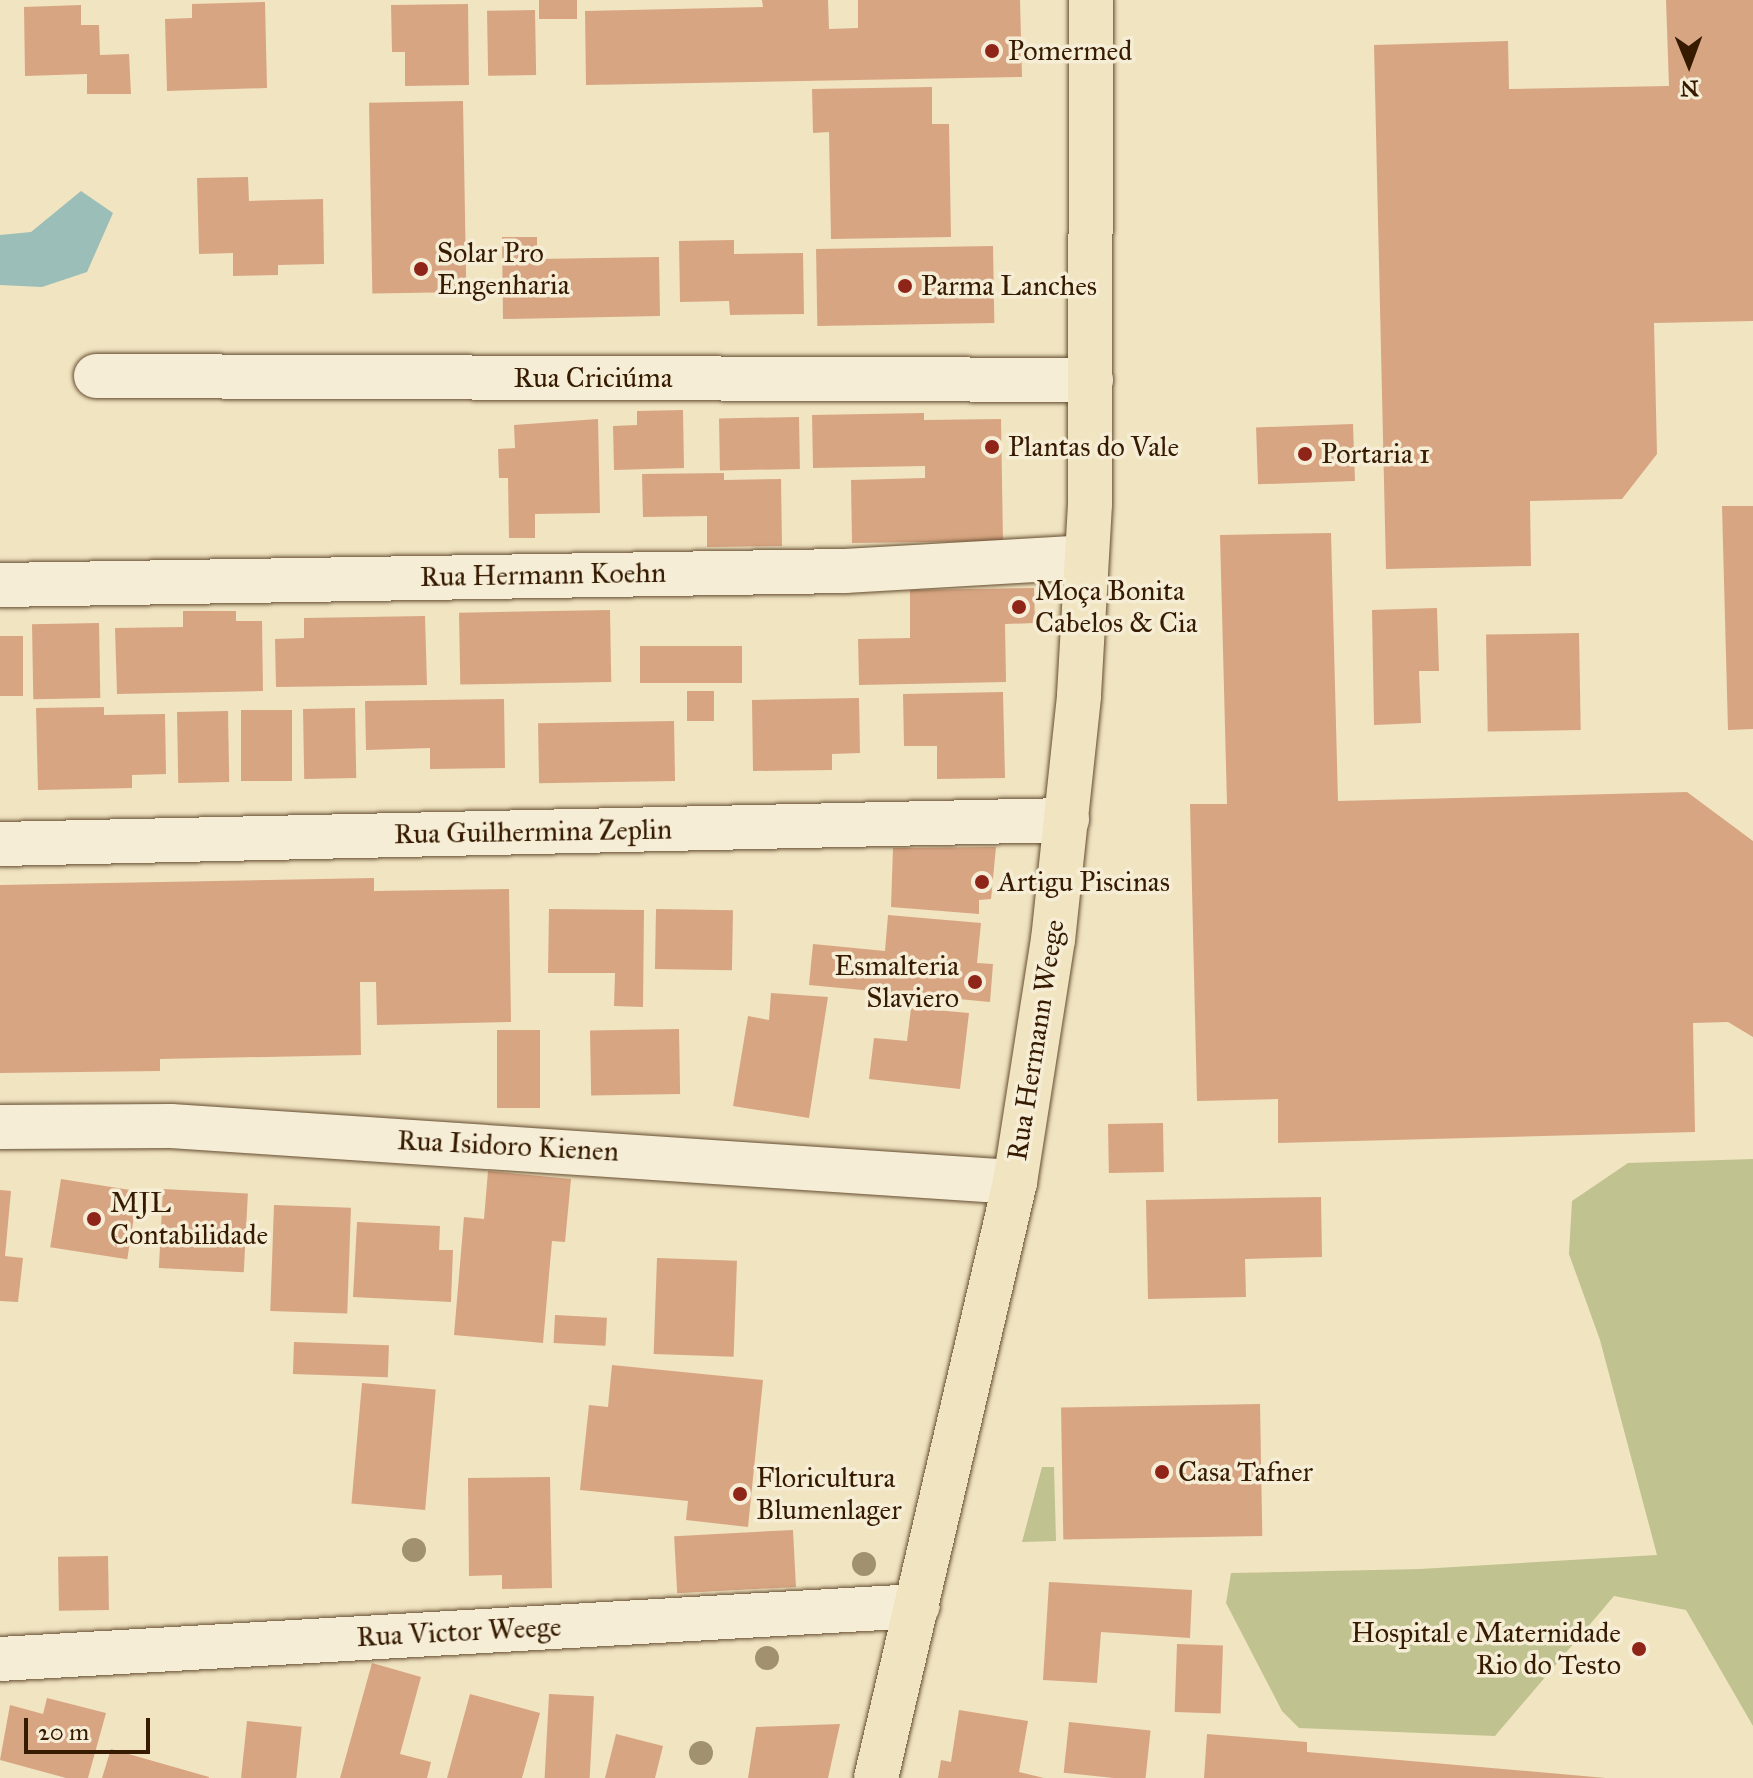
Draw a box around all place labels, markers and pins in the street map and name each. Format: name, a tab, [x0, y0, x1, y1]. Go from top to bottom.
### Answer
place label: Pomermed	[1008, 34, 1132, 68]
marker: Pomermed	[983, 42, 1001, 60]
place label: Solar Pro Engenharia	[437, 236, 569, 302]
marker: Solar Pro Engenharia	[412, 260, 430, 278]
place label: Parma Lanches	[921, 269, 1097, 303]
marker: Parma Lanches	[896, 277, 914, 295]
place label: Plantas do Vale	[1008, 430, 1179, 464]
place label: Portaria 1	[1321, 437, 1430, 471]
marker: Plantas do Vale	[983, 438, 1001, 456]
marker: Portaria 1	[1296, 445, 1314, 463]
place label: Moça Bonita Cabelos & Cia	[1035, 574, 1198, 640]
marker: Moça Bonita Cabelos & Cia	[1010, 598, 1028, 616]
place label: Artigu Piscinas	[998, 865, 1170, 899]
marker: Artigu Piscinas	[973, 873, 991, 891]
place label: Esmalteria Slaviero	[834, 949, 959, 1015]
marker: Esmalteria Slaviero	[966, 973, 984, 991]
place label: MJL Contabilidade	[110, 1186, 268, 1252]
marker: MJL Contabilidade	[85, 1210, 103, 1228]
place label: Casa Tafner	[1178, 1455, 1313, 1489]
place label: Floricultura Blumenlager	[756, 1461, 902, 1527]
marker: Casa Tafner	[1153, 1463, 1171, 1481]
marker: Floricultura Blumenlager	[731, 1485, 749, 1503]
place label: Hospital e Maternidade Rio do Testo	[1351, 1616, 1621, 1682]
marker: Hospital e Maternidade Rio do Testo	[1628, 1638, 1650, 1660]

